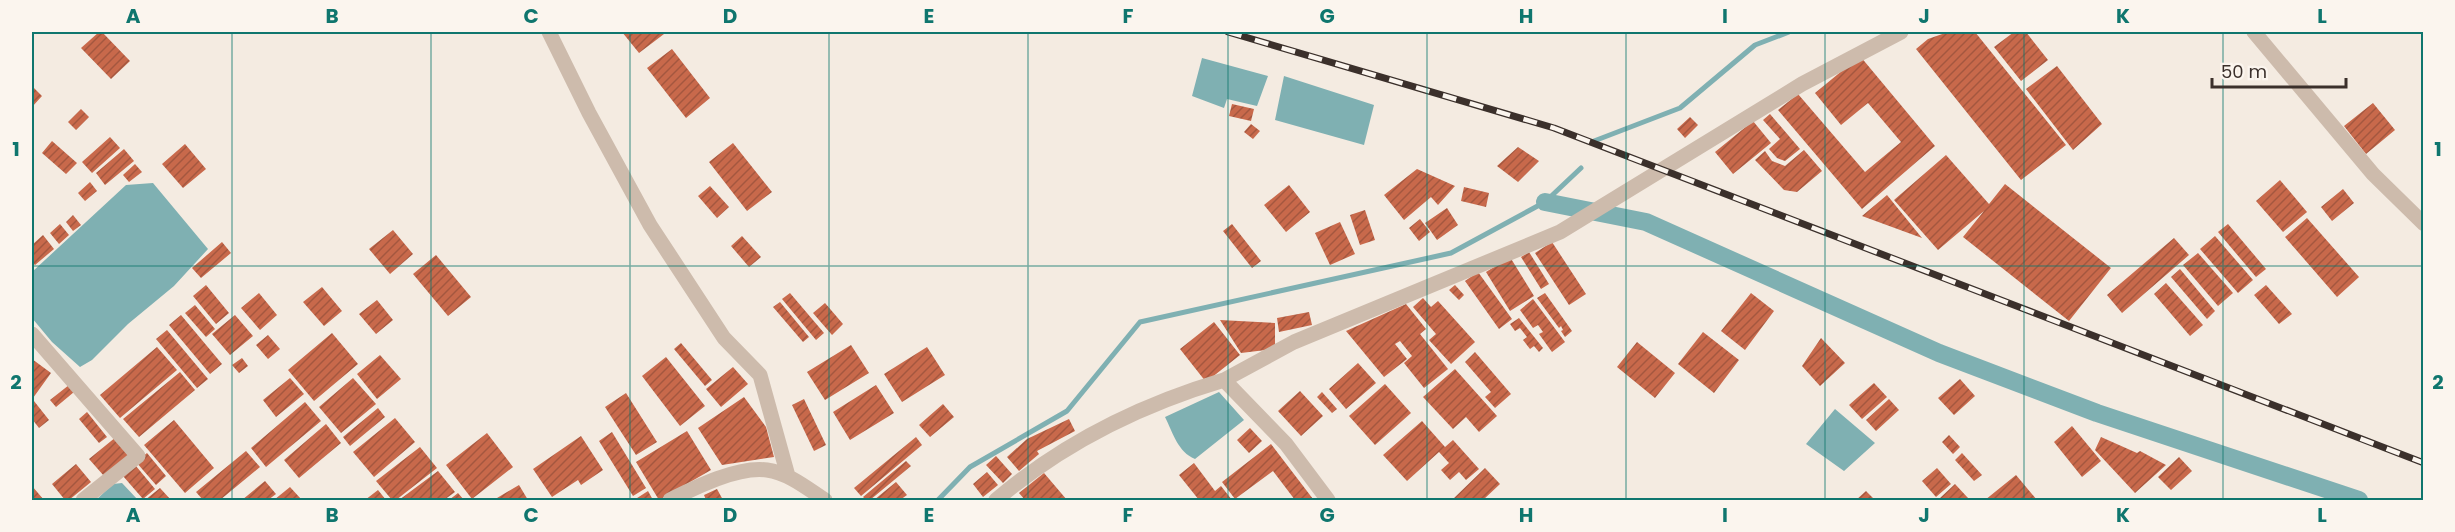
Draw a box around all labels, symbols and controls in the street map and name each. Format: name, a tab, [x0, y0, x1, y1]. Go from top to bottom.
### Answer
text: A	[126, 2, 141, 30]
text: B	[325, 2, 339, 30]
text: C	[523, 2, 539, 30]
text: D	[723, 2, 737, 30]
text: E	[924, 2, 934, 30]
text: F	[1123, 2, 1134, 30]
text: G	[1319, 2, 1335, 30]
text: H	[1519, 2, 1533, 30]
text: I	[1722, 2, 1728, 30]
text: J	[1918, 2, 1930, 30]
text: K	[2116, 2, 2130, 30]
text: L	[2317, 2, 2327, 30]
scale bar	[2212, 51, 2346, 89]
text: 50 m	[2221, 59, 2267, 84]
text: 1	[12, 135, 20, 163]
text: 1	[2434, 135, 2442, 163]
text: 2	[10, 368, 22, 396]
text: 2	[2432, 368, 2444, 396]
text: A	[126, 501, 141, 529]
text: B	[325, 501, 339, 529]
text: C	[523, 501, 539, 529]
text: D	[723, 501, 737, 529]
text: E	[924, 501, 934, 529]
text: F	[1123, 501, 1134, 529]
text: G	[1319, 501, 1335, 529]
text: H	[1519, 501, 1533, 529]
text: I	[1722, 501, 1728, 529]
text: J	[1918, 501, 1930, 529]
text: K	[2116, 501, 2130, 529]
text: L	[2317, 501, 2327, 529]

